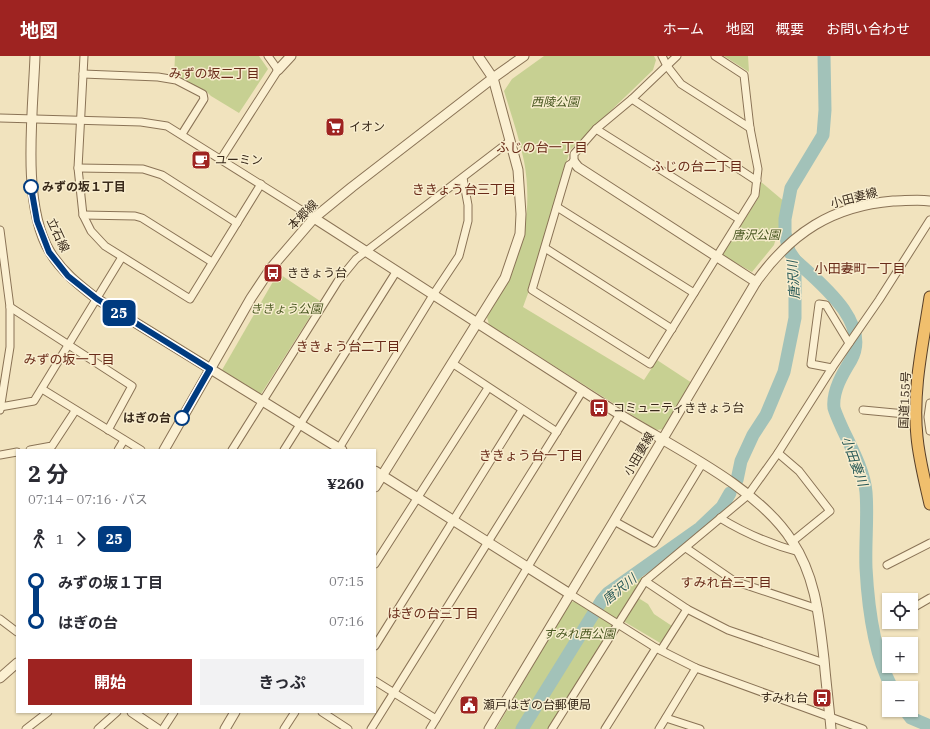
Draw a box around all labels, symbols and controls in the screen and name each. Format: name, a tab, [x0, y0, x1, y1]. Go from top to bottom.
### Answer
text: 地図	[20, 18, 58, 42]
text: ホーム	[662, 20, 704, 38]
text: 地図	[726, 20, 754, 38]
text: 概要	[776, 20, 804, 38]
text: お問い合わせ	[826, 20, 910, 38]
district label: みずの坂二丁目	[168, 65, 260, 82]
park label: 西陵公園	[531, 94, 581, 109]
supermarket icon: イオン	[324, 116, 346, 138]
place label: イオン	[349, 119, 385, 134]
district label: ふじの台一丁目	[496, 139, 588, 156]
cafe icon: ユーミン	[190, 149, 212, 171]
place label: ユーミン	[215, 152, 263, 167]
district label: ふじの台二丁目	[651, 158, 743, 175]
marker: みずの坂１丁目	[23, 179, 39, 195]
place label: みずの坂１丁目	[42, 179, 126, 194]
district label: ききょう台三丁目	[412, 181, 516, 198]
street label: 小田妻線	[829, 184, 879, 211]
street label: 本郷線	[285, 197, 321, 233]
street label: 立石線	[44, 215, 73, 254]
park label: 唐沢公園	[732, 227, 782, 242]
water label: 唐沢川	[784, 258, 803, 300]
district label: 小田妻町一丁目	[814, 260, 906, 277]
bus stop icon: ききょう台	[262, 262, 284, 284]
place label: ききょう台	[287, 265, 347, 280]
line badge: 25	[101, 300, 137, 326]
park label: ききょう公園	[250, 301, 324, 316]
text: 25	[111, 304, 127, 322]
district label: ききょう台二丁目	[296, 338, 400, 355]
district label: みずの坂一丁目	[23, 351, 115, 368]
street label: 国道155号	[896, 371, 913, 429]
bus stop icon: コミュニティききょう台	[588, 397, 610, 419]
place label: コミュニティききょう台	[613, 400, 744, 415]
place label: はぎの台	[123, 410, 171, 425]
marker: はぎの台	[174, 410, 190, 426]
street label: 小田妻線	[620, 429, 657, 478]
water label: 小田妻川	[838, 434, 872, 490]
district label: ききょう台一丁目	[479, 447, 583, 464]
text: 2 分	[28, 459, 68, 488]
text: ¥260	[327, 474, 364, 493]
text: 07:14 – 07:16 · バス	[28, 491, 148, 508]
icon: walk	[28, 528, 50, 550]
icon: forward	[70, 528, 92, 550]
text: 25	[106, 530, 123, 548]
text: 1	[56, 531, 64, 548]
water label: 唐沢川	[599, 569, 641, 608]
text: みずの坂１丁目	[58, 573, 163, 592]
text: 07:15	[329, 573, 364, 590]
district label: すみれ台三丁目	[680, 574, 772, 591]
map controls	[882, 593, 918, 717]
button: locate	[882, 593, 918, 629]
district label: はぎの台三丁目	[387, 605, 479, 622]
text: はぎの台	[58, 613, 118, 632]
text: 07:16	[329, 613, 364, 630]
park label: すみれ西公園	[543, 626, 617, 641]
button: +	[882, 637, 918, 673]
button: 開始	[28, 659, 192, 705]
button: きっぷ	[200, 659, 364, 705]
button: −	[882, 681, 918, 717]
bus stop icon: すみれ台	[811, 687, 833, 709]
place label: すみれ台	[760, 690, 808, 705]
public building icon: 瀬戸はぎの台郵便局	[458, 694, 480, 716]
place label: 瀬戸はぎの台郵便局	[483, 697, 591, 712]

